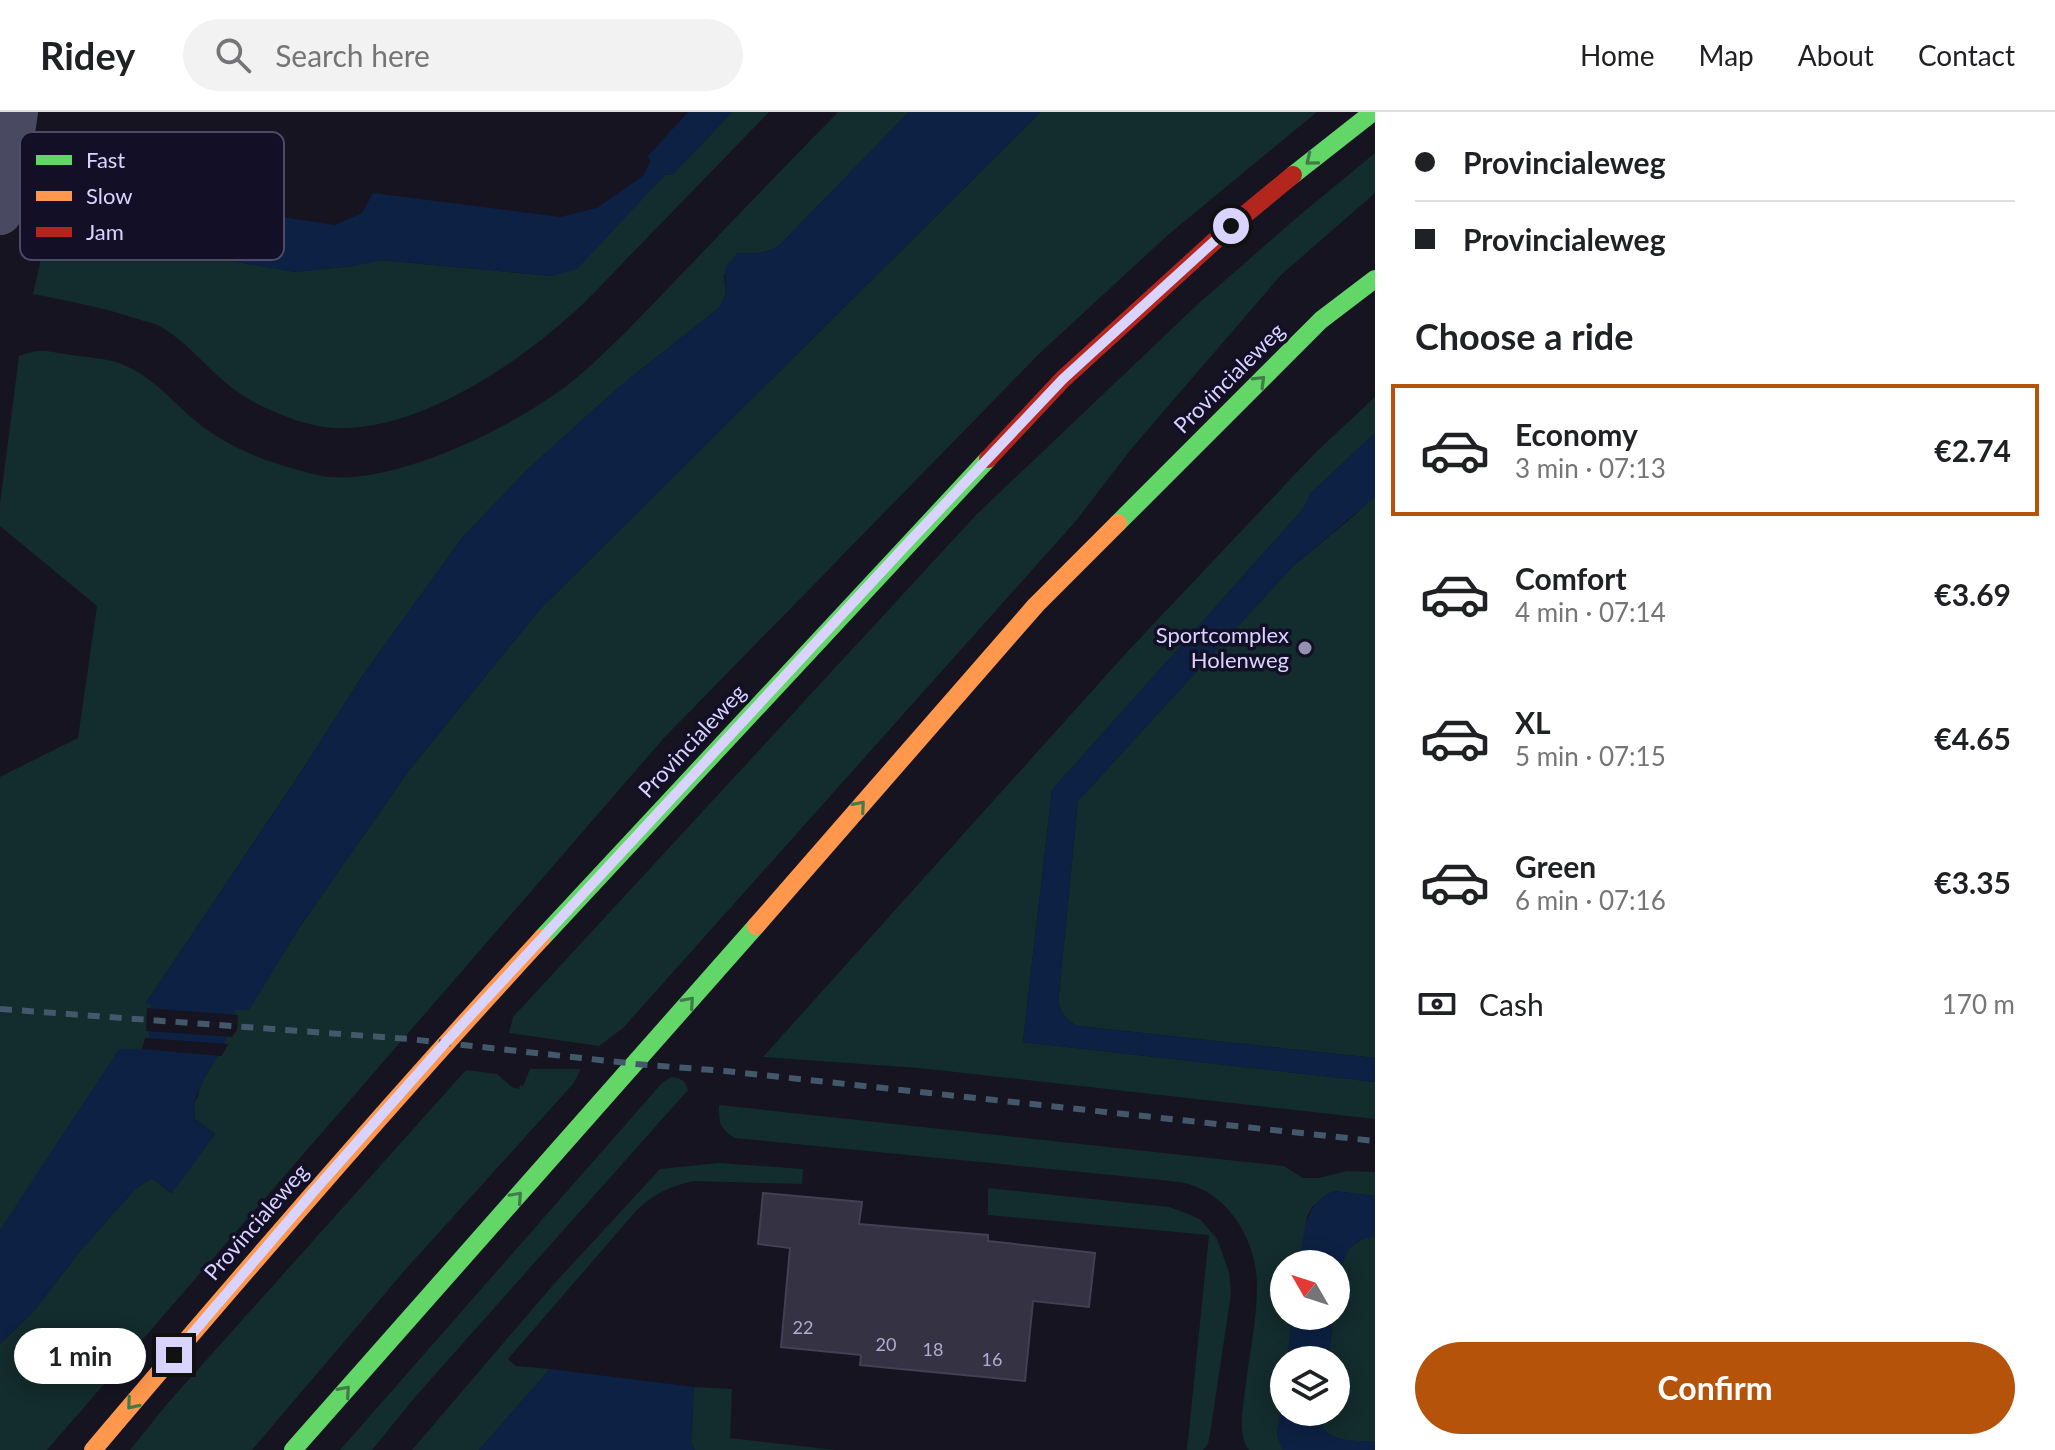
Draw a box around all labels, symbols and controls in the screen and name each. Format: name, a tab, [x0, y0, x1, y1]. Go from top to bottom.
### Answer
search box	[183, 19, 743, 91]
text: Ridey	[40, 32, 135, 78]
icon: search	[211, 33, 255, 77]
text: Search here	[275, 37, 430, 73]
text: Home	[1580, 38, 1655, 72]
text: Map	[1699, 38, 1754, 72]
text: About	[1798, 38, 1874, 72]
text: Contact	[1918, 38, 2015, 72]
legend	[20, 132, 284, 260]
text: Provincialeweg	[1463, 144, 1665, 180]
text: Fast	[86, 146, 125, 173]
one-way arrow	[1306, 150, 1320, 165]
text: Slow	[86, 182, 133, 209]
route start	[1213, 208, 1249, 244]
text: Jam	[86, 218, 124, 245]
text: Provincialeweg	[1463, 221, 1665, 257]
text: Choose a ride	[1415, 314, 1634, 358]
street label: Provincialeweg	[1168, 317, 1290, 439]
one-way arrow	[1250, 376, 1265, 390]
icon: car	[1419, 414, 1491, 486]
text: Economy	[1515, 416, 1638, 452]
text: €2.74	[1934, 432, 2011, 468]
text: 3 min · 07:13	[1515, 452, 1666, 484]
icon: car	[1419, 558, 1491, 630]
text: Comfort	[1515, 560, 1627, 596]
text: €3.69	[1934, 576, 2011, 612]
text: 4 min · 07:14	[1515, 596, 1666, 628]
place label: Sportcomplex Holenweg	[1156, 621, 1289, 673]
marker: Sportcomplex Holenweg	[1296, 639, 1314, 657]
street label: Provincialeweg	[632, 678, 751, 803]
icon: car	[1419, 702, 1491, 774]
text: XL	[1515, 704, 1551, 740]
text: €4.65	[1934, 720, 2011, 756]
text: 5 min · 07:15	[1515, 740, 1666, 772]
one-way arrow	[850, 800, 864, 815]
icon: car	[1419, 846, 1491, 918]
text: Green	[1515, 848, 1596, 884]
text: €3.35	[1934, 864, 2011, 900]
text: 6 min · 07:16	[1515, 884, 1666, 916]
icon: cash	[1415, 982, 1459, 1026]
text: Cash	[1479, 986, 1544, 1022]
text: 170 m	[1942, 988, 2015, 1020]
one-way arrow	[679, 997, 694, 1011]
street label: Provincialeweg	[198, 1158, 313, 1285]
one-way arrow	[507, 1191, 522, 1206]
north arrow	[1270, 1250, 1350, 1330]
map controls	[1270, 1250, 1350, 1426]
house number: 22	[793, 1316, 813, 1338]
callout: 1 min	[14, 1327, 146, 1383]
house number: 20	[876, 1333, 896, 1355]
route end	[156, 1337, 192, 1373]
house number: 18	[923, 1338, 943, 1360]
text: 1 min	[48, 1340, 112, 1372]
button: Confirm	[1415, 1342, 2015, 1434]
button: layers	[1270, 1346, 1350, 1426]
house number: 16	[982, 1348, 1002, 1370]
one-way arrow	[335, 1386, 349, 1401]
one-way arrow	[127, 1395, 142, 1410]

